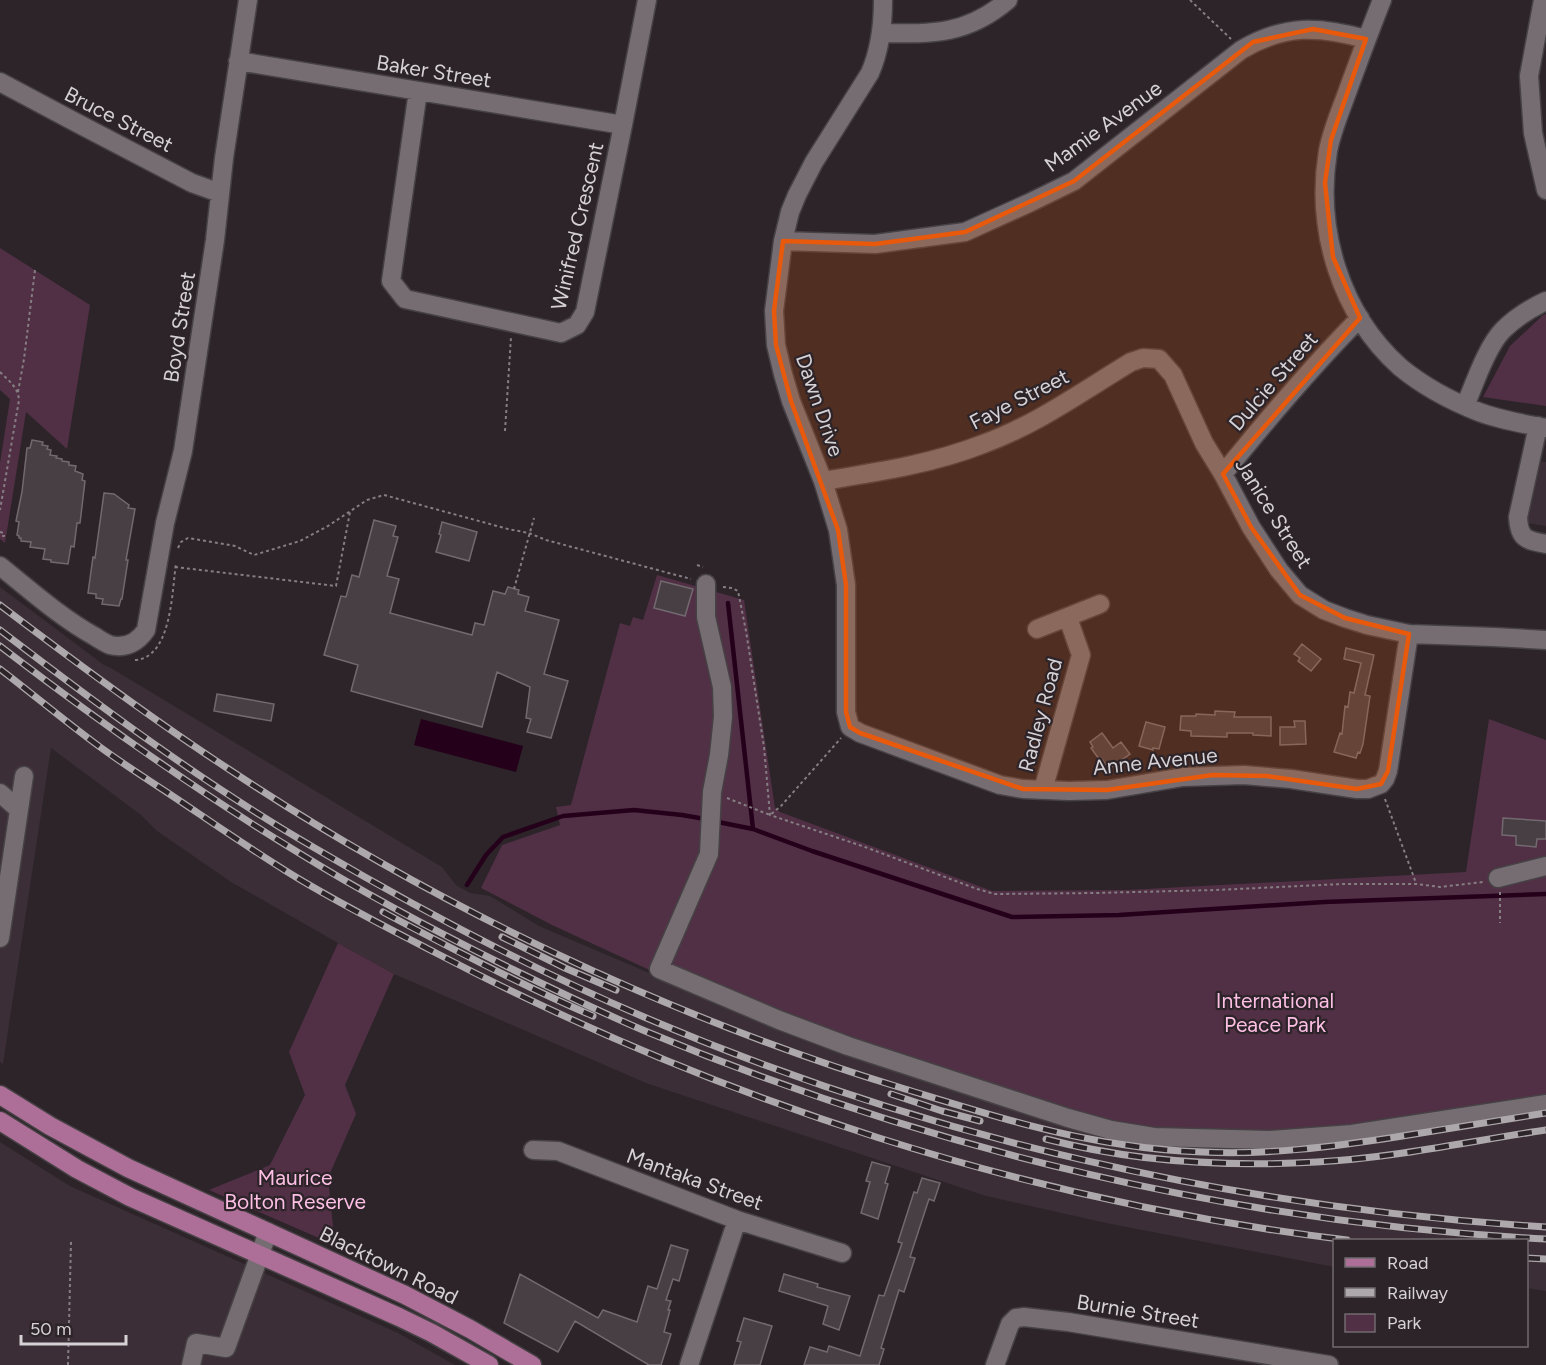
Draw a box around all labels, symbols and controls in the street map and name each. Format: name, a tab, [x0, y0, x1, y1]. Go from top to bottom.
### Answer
street label: Baker Street	[375, 50, 493, 92]
street label: Mamie Avenue	[1039, 75, 1167, 177]
street label: Bruce Street	[61, 81, 178, 157]
street label: Winifred Crescent	[546, 140, 608, 312]
street label: Boyd Street	[158, 270, 200, 384]
street label: Dulcie Street	[1223, 327, 1323, 435]
street label: Dawn Drive	[791, 350, 849, 460]
street label: Faye Street	[965, 363, 1073, 435]
street label: Janice Street	[1230, 453, 1318, 573]
street label: Radley Road	[1013, 655, 1067, 775]
street label: Anne Avenue	[1091, 742, 1219, 780]
park label: International Peace Park	[1216, 988, 1334, 1037]
street label: Mantaka Street	[623, 1143, 767, 1215]
park label: Maurice Bolton Reserve	[224, 1165, 366, 1214]
street label: Blacktown Road	[316, 1221, 462, 1309]
legend	[1333, 1239, 1528, 1347]
text: Road	[1387, 1252, 1428, 1274]
text: Railway	[1387, 1282, 1449, 1304]
street label: Burnie Street	[1075, 1289, 1201, 1333]
scale bar	[21, 1308, 126, 1346]
text: Park	[1387, 1312, 1422, 1334]
text: 50 m	[30, 1318, 72, 1340]

